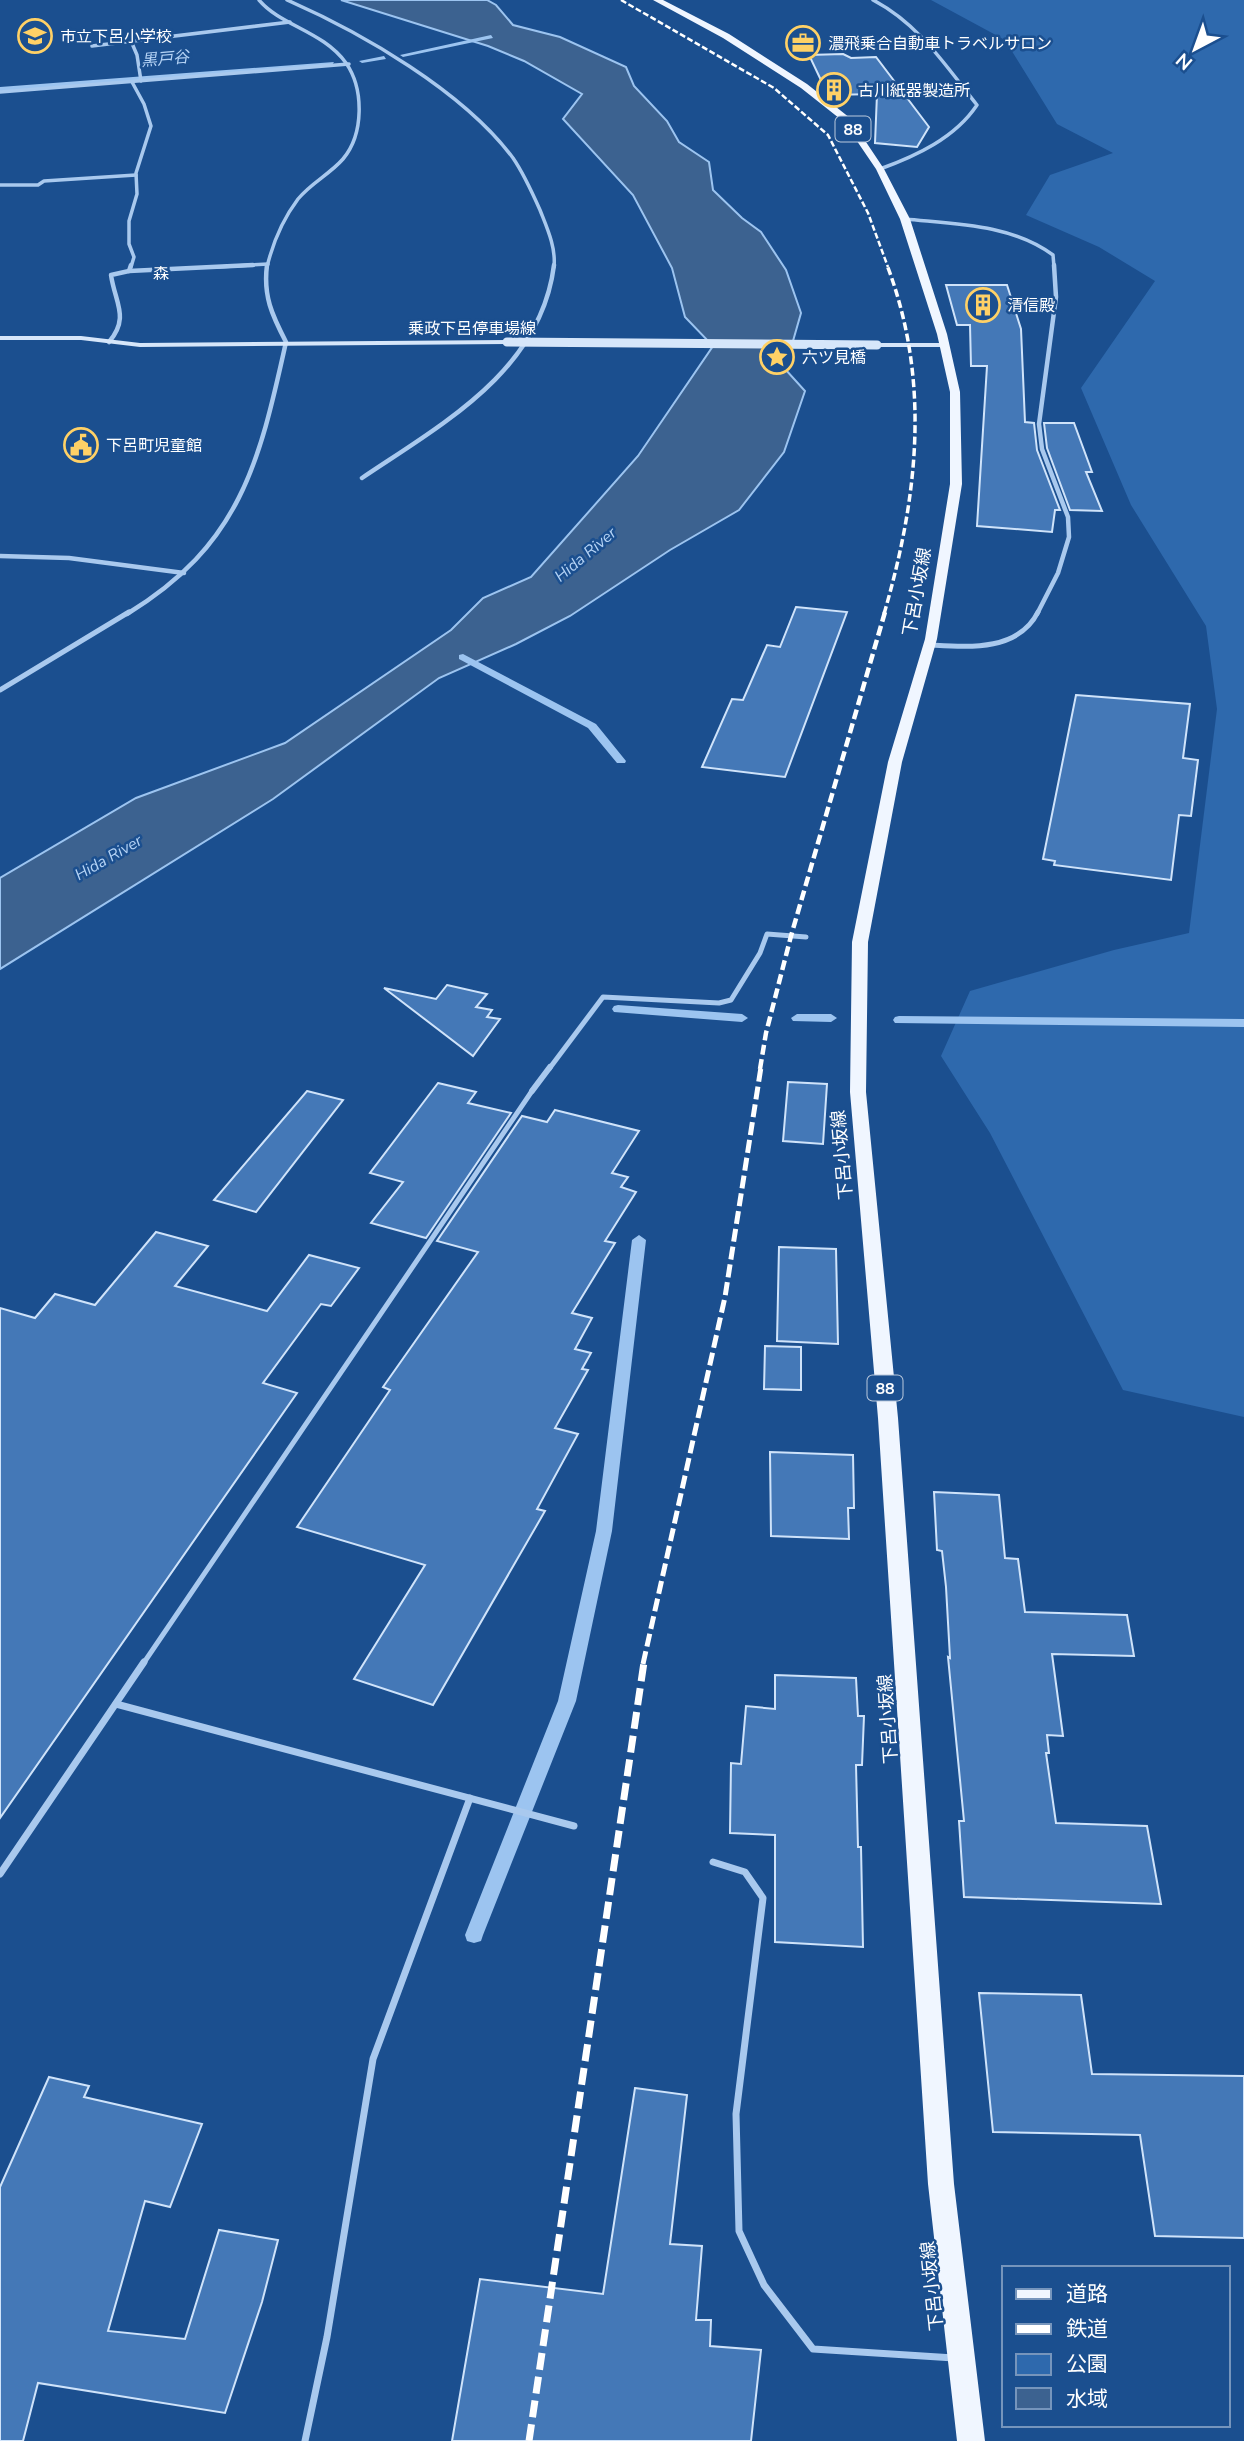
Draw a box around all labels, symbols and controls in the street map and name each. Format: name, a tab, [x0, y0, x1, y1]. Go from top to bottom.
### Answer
north arrow	[1160, 14, 1230, 84]
school or university icon: 市立下呂小学校	[16, 17, 54, 55]
office icon: 濃飛乗合自動車トラベルサロン	[784, 24, 822, 62]
place label: 市立下呂小学校	[60, 26, 172, 48]
place label: 濃飛乗合自動車トラベルサロン	[828, 33, 1052, 55]
water label: 黒戸谷	[140, 46, 192, 72]
text: N	[1171, 47, 1198, 76]
building icon: 古川紙器製造所	[815, 71, 853, 109]
place label: 古川紙器製造所	[858, 80, 970, 102]
road number: 88	[836, 116, 870, 141]
district label: 森	[153, 263, 169, 285]
building icon: 清信殿	[964, 286, 1002, 324]
place label: 清信殿	[1007, 295, 1055, 317]
street label: 乗政下呂停車場線	[408, 318, 536, 340]
place icon: 六ツ見橋	[758, 338, 796, 376]
place label: 六ツ見橋	[802, 347, 866, 369]
public building icon: 下呂町児童館	[62, 426, 100, 464]
place label: 下呂町児童館	[106, 435, 202, 457]
water label: Hida River	[550, 522, 622, 587]
street label: 下呂小坂線	[897, 546, 937, 638]
water label: Hida River	[71, 829, 147, 886]
street label: 下呂小坂線	[826, 1109, 858, 1201]
road number: 88	[868, 1376, 903, 1400]
street label: 下呂小坂線	[873, 1673, 903, 1765]
street label: 下呂小坂線	[915, 2240, 949, 2332]
legend	[1002, 2266, 1230, 2427]
text: 道路	[1066, 2280, 1108, 2308]
text: 鉄道	[1066, 2315, 1108, 2343]
text: 公園	[1066, 2350, 1108, 2378]
text: 水域	[1066, 2385, 1108, 2413]

